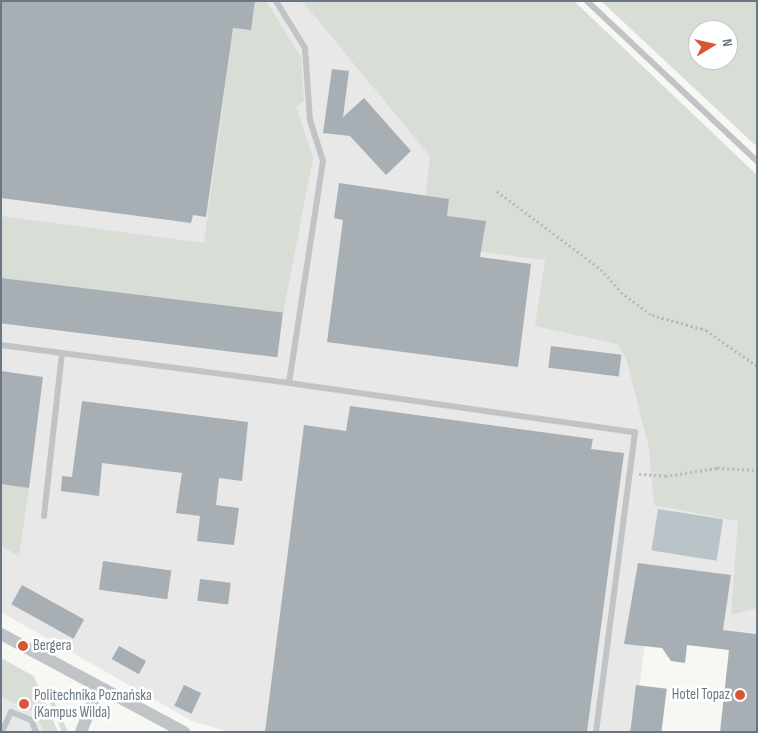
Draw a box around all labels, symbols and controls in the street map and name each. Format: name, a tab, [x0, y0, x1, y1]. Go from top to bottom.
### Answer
north arrow	[688, 20, 738, 70]
text: N	[718, 38, 736, 48]
place label: Bergera	[33, 637, 71, 655]
marker: Bergera	[17, 640, 29, 652]
place label: Politechnika Poznańska (Kampus Wilda)	[34, 686, 152, 721]
place label: Hotel Topaz	[672, 686, 730, 704]
marker: Hotel Topaz	[734, 689, 746, 701]
marker: Politechnika Poznańska (Kampus Wilda)	[18, 698, 30, 710]

